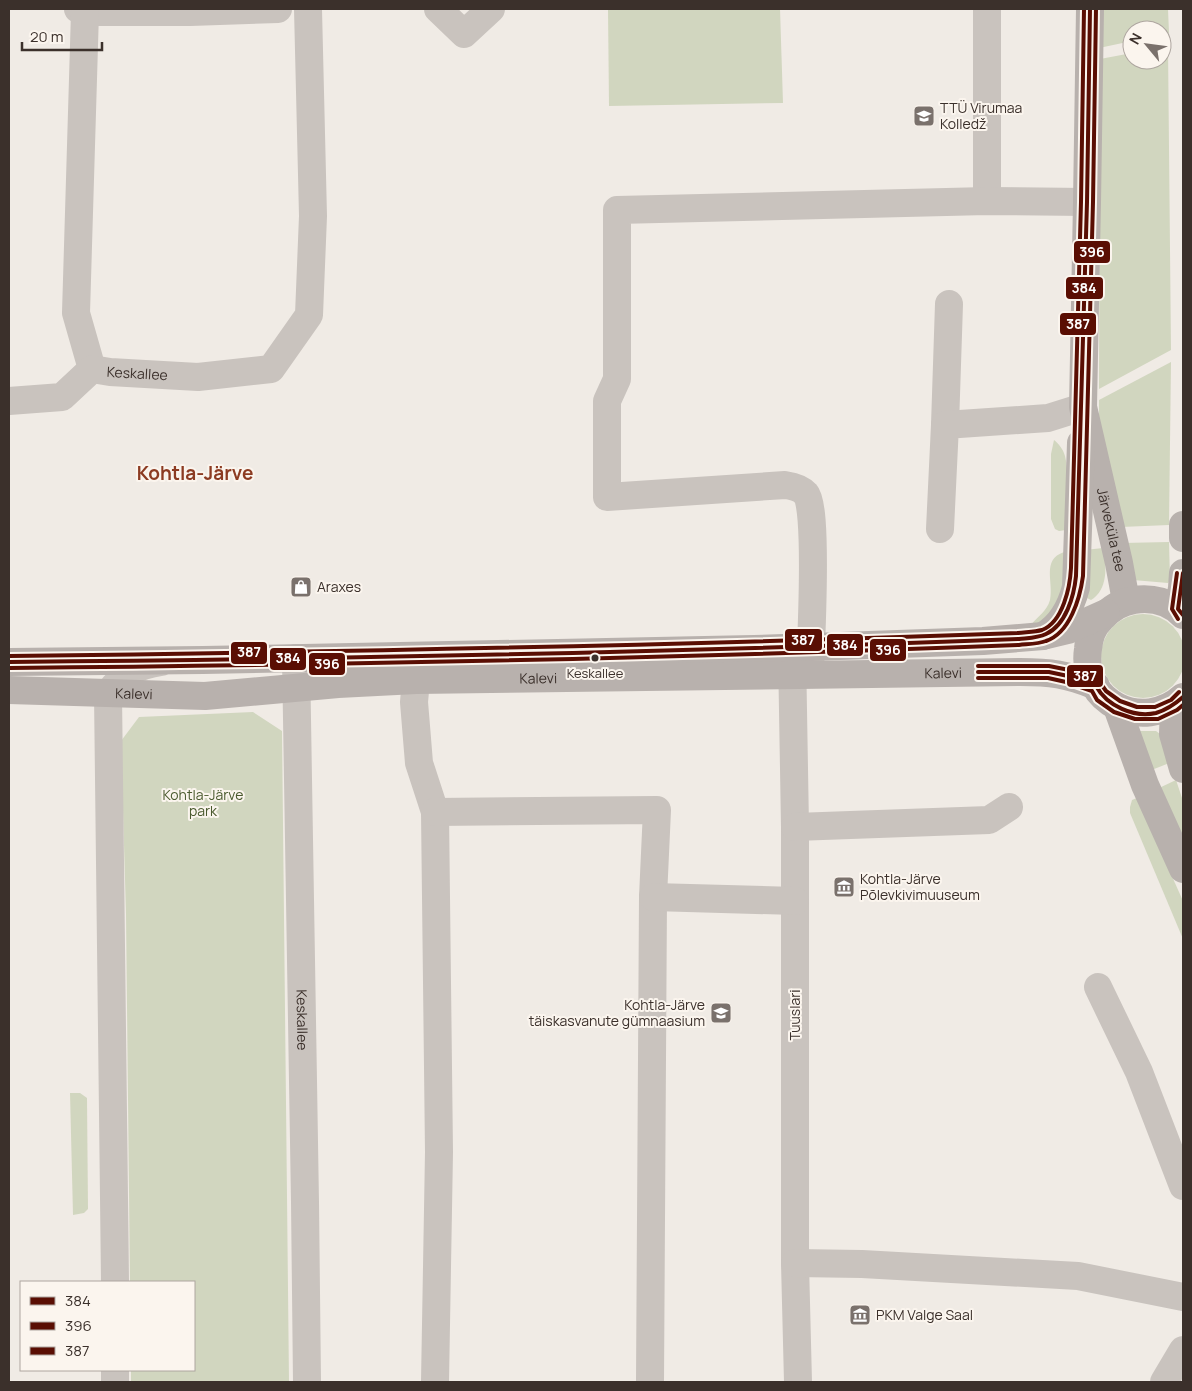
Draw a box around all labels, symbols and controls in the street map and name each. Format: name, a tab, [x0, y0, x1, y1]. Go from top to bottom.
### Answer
scale bar	[22, 20, 102, 52]
north arrow	[1122, 20, 1172, 70]
text: 20 m	[30, 26, 63, 47]
text: N	[1124, 29, 1146, 47]
place label: TTÜ Virumaa Kolledž	[940, 98, 1022, 133]
school or university icon: TTÜ Virumaa Kolledž	[912, 104, 936, 128]
line badge: 396	[1073, 240, 1111, 264]
text: 396	[1079, 242, 1105, 261]
line badge: 384	[1065, 276, 1104, 300]
text: 384	[1071, 278, 1097, 297]
line badge: 387	[1059, 312, 1097, 336]
text: 387	[1066, 314, 1090, 333]
street label: Keskallee	[106, 362, 168, 384]
district label: Kohtla-Järve	[137, 460, 253, 486]
street label: Järveküla tee	[1093, 486, 1130, 573]
shop icon: Araxes	[289, 575, 313, 599]
place label: Araxes	[317, 577, 361, 596]
line badge: 387	[784, 628, 823, 652]
text: 387	[791, 630, 815, 649]
line badge: 384	[826, 633, 864, 657]
text: 384	[832, 635, 858, 654]
line badge: 396	[869, 638, 907, 662]
text: 396	[875, 640, 901, 659]
line badge: 387	[230, 641, 268, 665]
text: 387	[237, 642, 261, 661]
line badge: 384	[269, 647, 307, 671]
text: 384	[275, 648, 301, 667]
line badge: 396	[308, 652, 346, 676]
marker: Keskallee	[590, 653, 600, 663]
text: 396	[314, 654, 340, 673]
street label: Kalevi	[924, 663, 962, 682]
place label: Keskallee	[567, 664, 624, 682]
line badge: 387	[1066, 664, 1104, 688]
text: 387	[1073, 666, 1097, 685]
street label: Kalevi	[519, 668, 557, 688]
street label: Kalevi	[115, 683, 153, 703]
park label: Kohtla-Järve park	[163, 785, 243, 820]
place label: Kohtla-Järve Põlevkivimuuseum	[860, 869, 980, 904]
museum icon: Kohtla-Järve Põlevkivimuuseum	[832, 875, 856, 899]
street label: Keskallee	[292, 989, 312, 1051]
street label: Tuuslari	[785, 990, 804, 1041]
place label: Kohtla-Järve täiskasvanute gümnaasium	[529, 995, 705, 1030]
school or university icon: Kohtla-Järve täiskasvanute gümnaasium	[709, 1001, 733, 1025]
legend	[20, 1281, 195, 1371]
text: 384	[65, 1290, 91, 1311]
museum icon: PKM Valge Saal	[848, 1303, 872, 1327]
place label: PKM Valge Saal	[876, 1305, 973, 1324]
text: 396	[65, 1315, 92, 1336]
text: 387	[65, 1340, 90, 1361]

